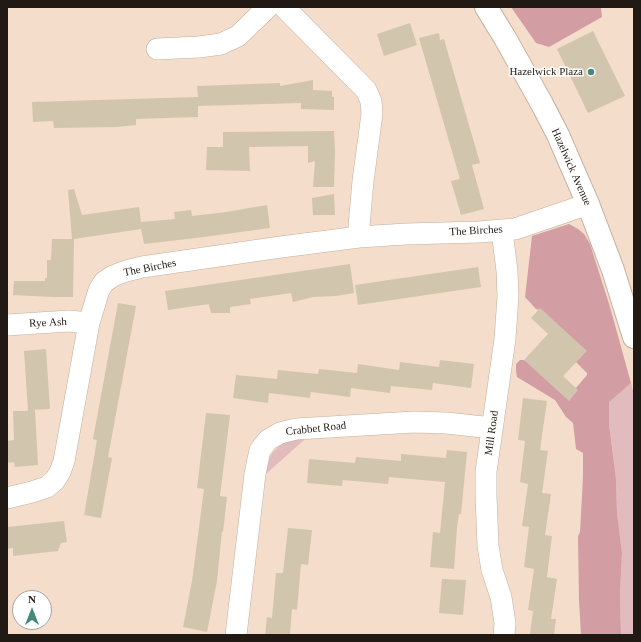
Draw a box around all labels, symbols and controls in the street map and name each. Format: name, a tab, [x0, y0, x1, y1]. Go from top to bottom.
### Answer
place label: Hazelwick Plaza	[509, 65, 583, 79]
marker: Hazelwick Plaza	[586, 67, 596, 77]
street label: Hazelwick Avenue	[548, 126, 594, 208]
street label: The Birches	[449, 223, 503, 239]
street label: The Birches	[123, 256, 177, 280]
street label: Rye Ash	[29, 315, 67, 331]
street label: Mill Road	[482, 410, 502, 456]
street label: Crabbet Road	[285, 419, 347, 439]
north arrow	[12, 590, 52, 630]
text: N	[28, 593, 36, 605]

